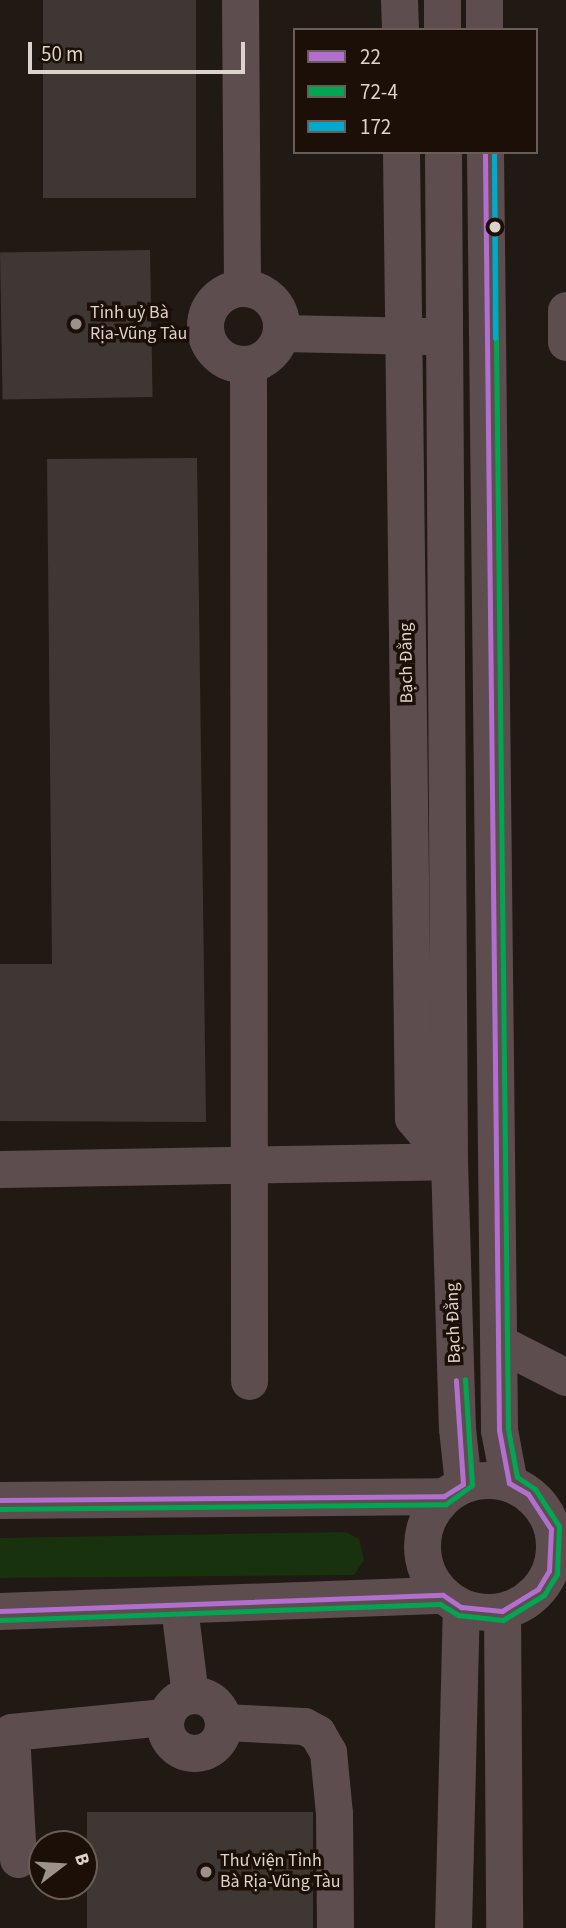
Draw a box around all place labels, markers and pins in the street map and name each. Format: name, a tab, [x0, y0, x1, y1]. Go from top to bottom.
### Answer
unlabelled marker	[488, 220, 502, 234]
place label: Tỉnh uỷ Bà Rịa-Vũng Tàu	[90, 303, 187, 346]
marker: Tỉnh uỷ Bà Rịa-Vũng Tàu	[68, 316, 84, 332]
place label: Thư viện Tỉnh Bà Rịa-Vũng Tàu	[220, 1851, 341, 1894]
marker: Thư viện Tỉnh Bà Rịa-Vũng Tàu	[198, 1864, 214, 1880]

